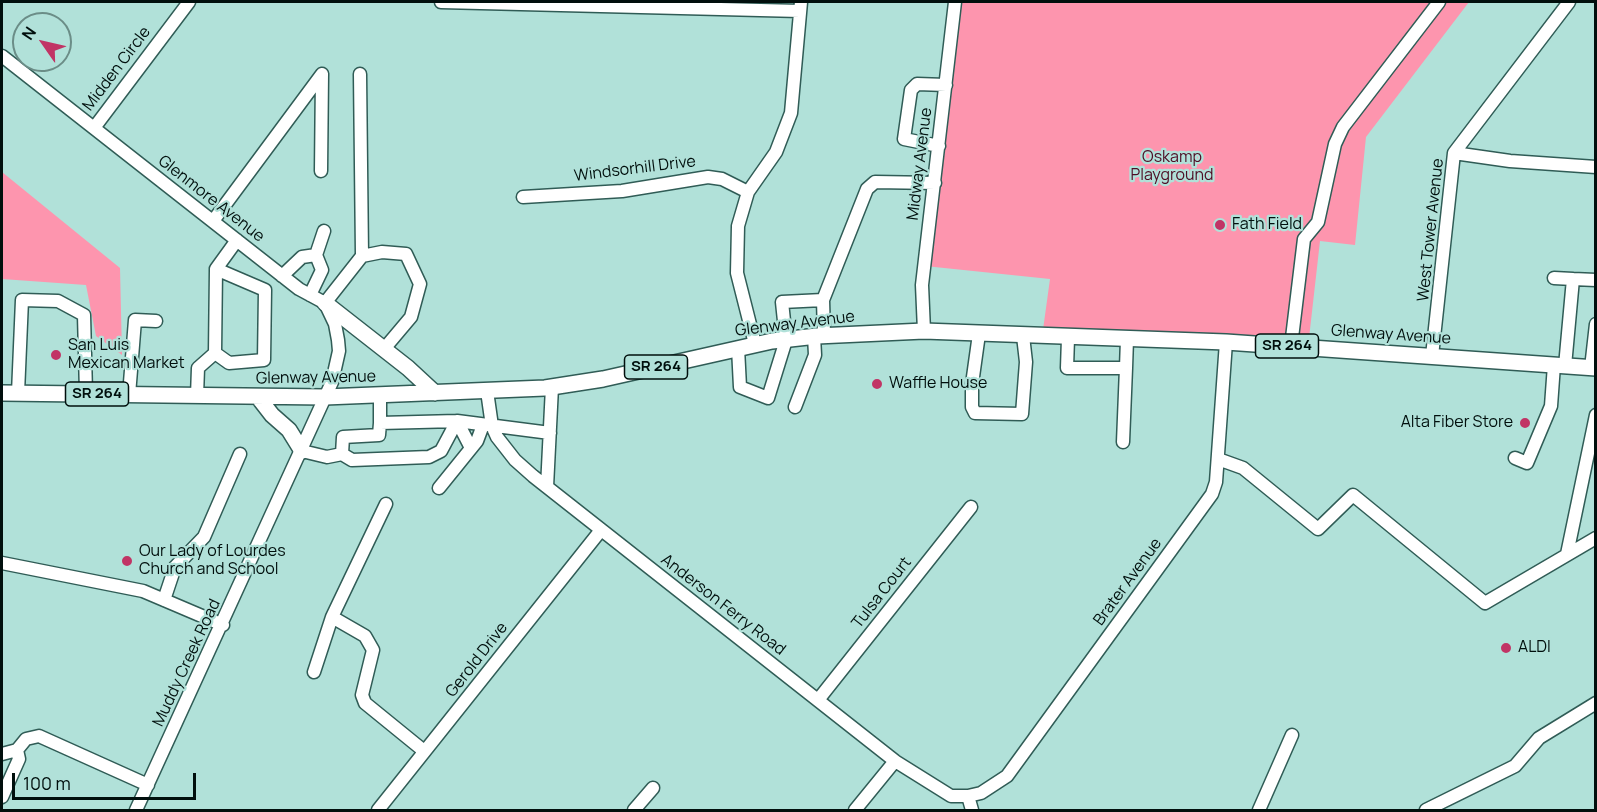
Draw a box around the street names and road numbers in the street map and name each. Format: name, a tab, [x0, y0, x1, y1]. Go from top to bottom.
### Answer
street label: Midden Circle	[79, 23, 155, 115]
street label: Midway Avenue	[904, 107, 936, 221]
street label: Glenmore Avenue	[154, 152, 268, 246]
street label: Windsorhill Drive	[573, 152, 697, 186]
street label: West Tower Avenue	[1414, 157, 1448, 303]
street label: Glenway Avenue	[734, 307, 856, 341]
street label: Glenway Avenue	[1330, 321, 1452, 349]
road number: SR 264	[1256, 334, 1318, 358]
road number: SR 264	[624, 355, 688, 379]
street label: Glenway Avenue	[256, 367, 376, 389]
road number: SR 264	[66, 382, 128, 406]
street label: Brater Avenue	[1090, 535, 1166, 629]
street label: Anderson Ferry Road	[657, 550, 789, 660]
street label: Tulsa Court	[848, 554, 916, 632]
street label: Muddy Creek Road	[149, 596, 225, 730]
street label: Gerold Drive	[442, 619, 512, 701]

